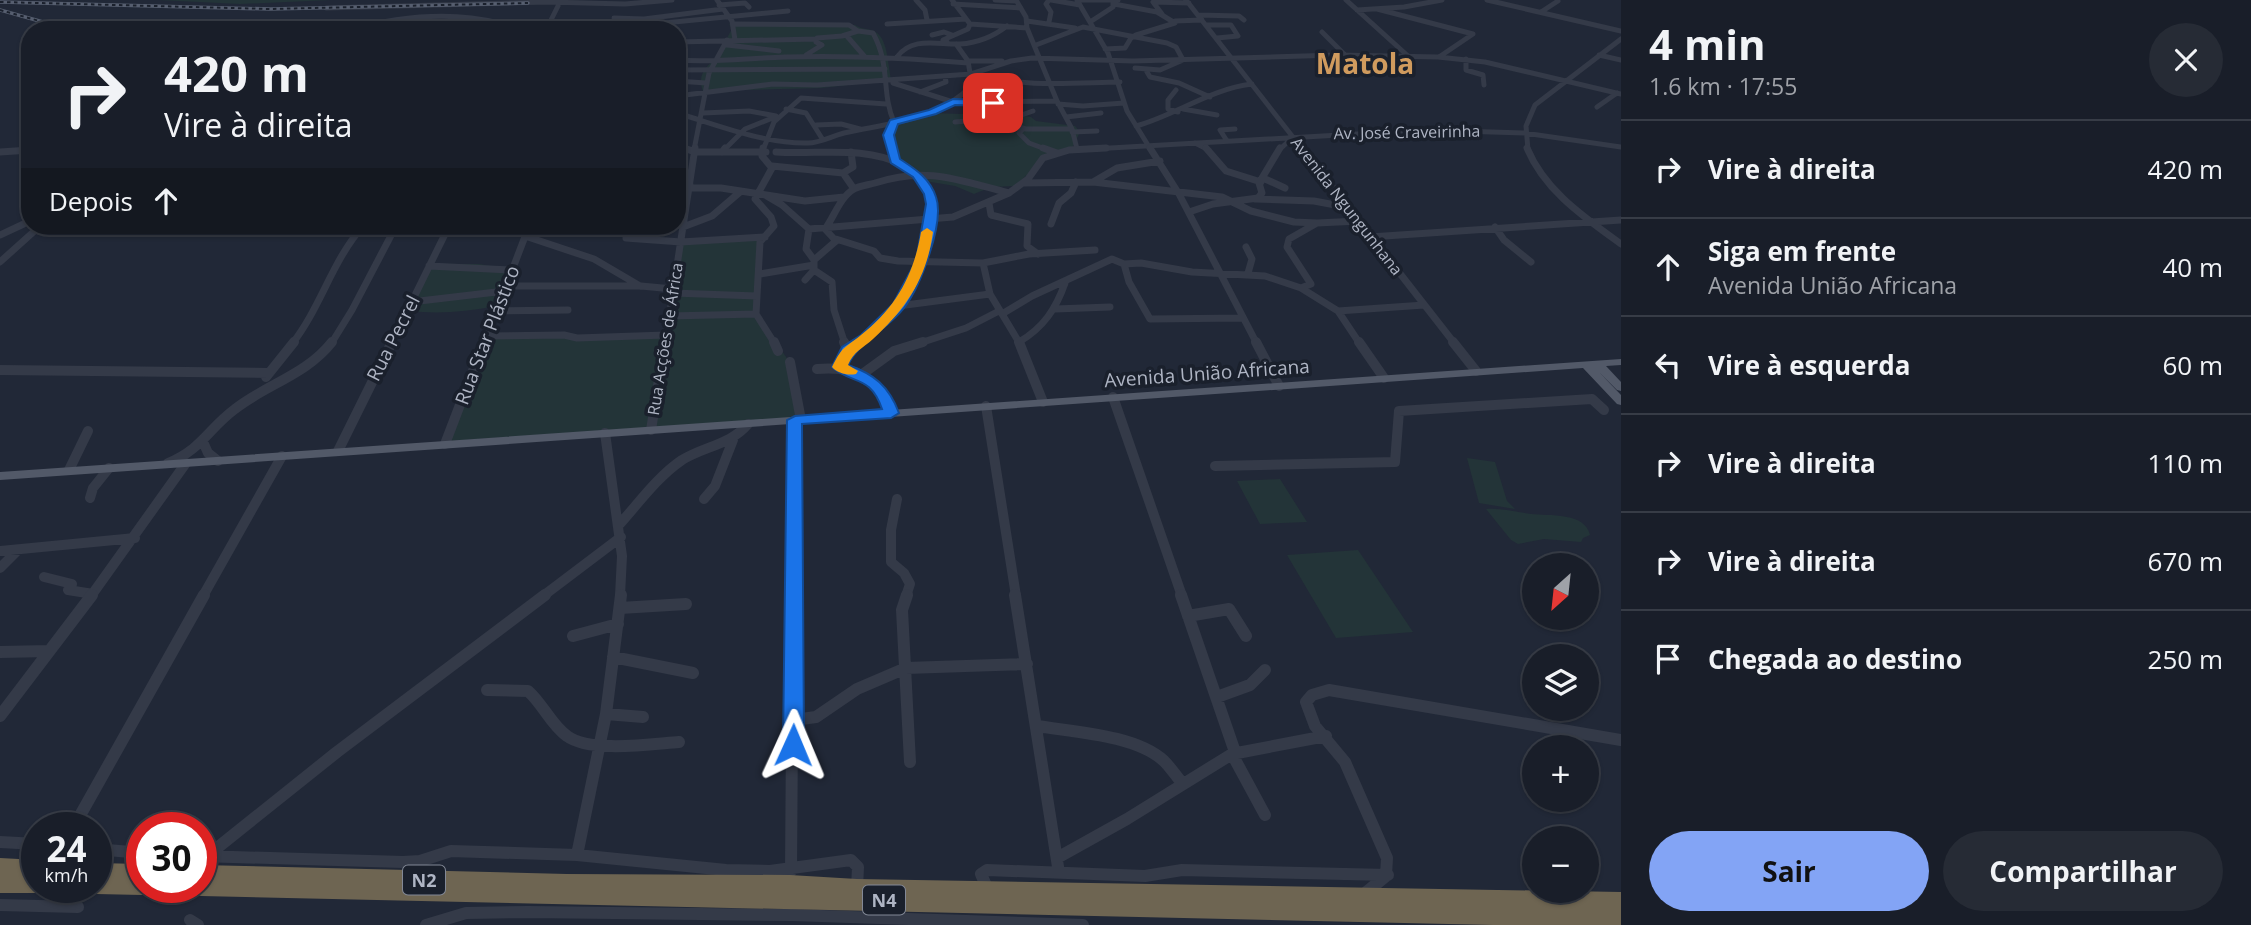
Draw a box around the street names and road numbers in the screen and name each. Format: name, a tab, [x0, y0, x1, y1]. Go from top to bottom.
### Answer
street label: Av. José Craveirinha	[1333, 120, 1481, 144]
street label: Avenida Ngungunhana	[1286, 132, 1408, 280]
street label: Rua Acções de África	[642, 261, 688, 417]
street label: Rua Star Plástico	[448, 262, 526, 408]
street label: Rua Pecrel	[360, 291, 426, 385]
street label: Avenida União Africana	[1103, 353, 1311, 393]
road number: N2	[403, 866, 445, 894]
road number: N4	[863, 886, 905, 915]

